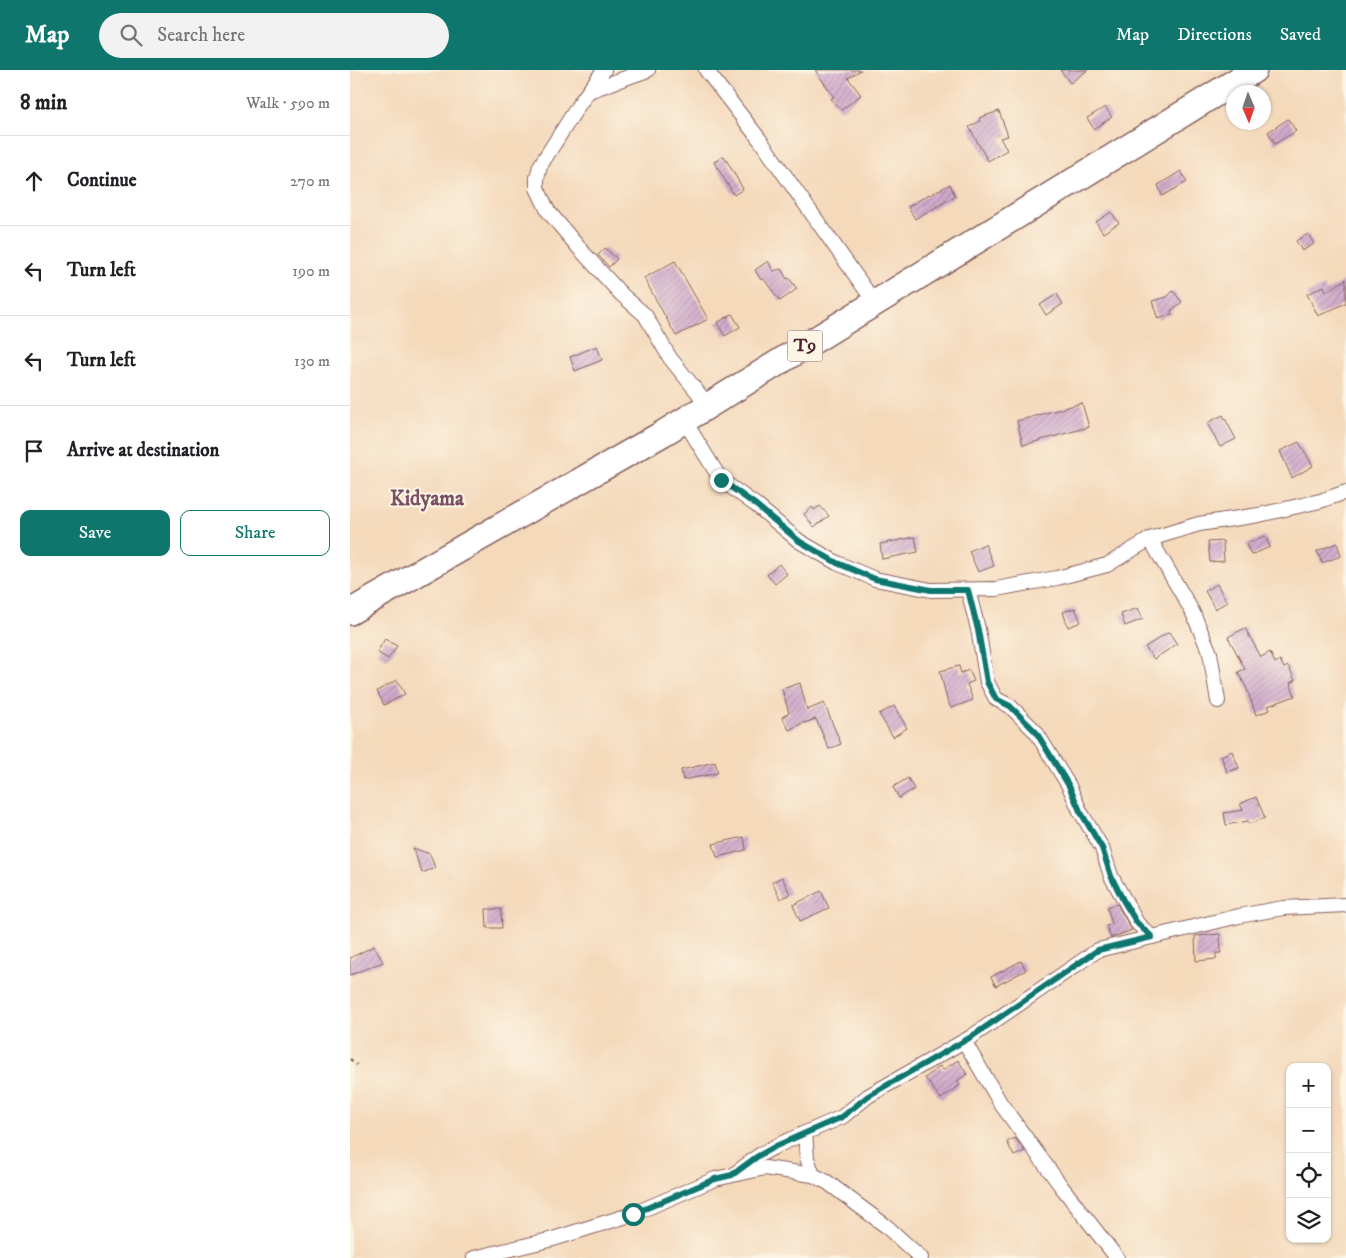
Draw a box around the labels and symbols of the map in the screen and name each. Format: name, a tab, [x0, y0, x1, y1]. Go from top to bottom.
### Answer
north arrow	[1226, 85, 1271, 130]
road number: T9	[788, 330, 822, 362]
route end	[710, 469, 733, 492]
district label: Kidyama	[390, 486, 465, 512]
route start	[622, 1203, 645, 1226]

